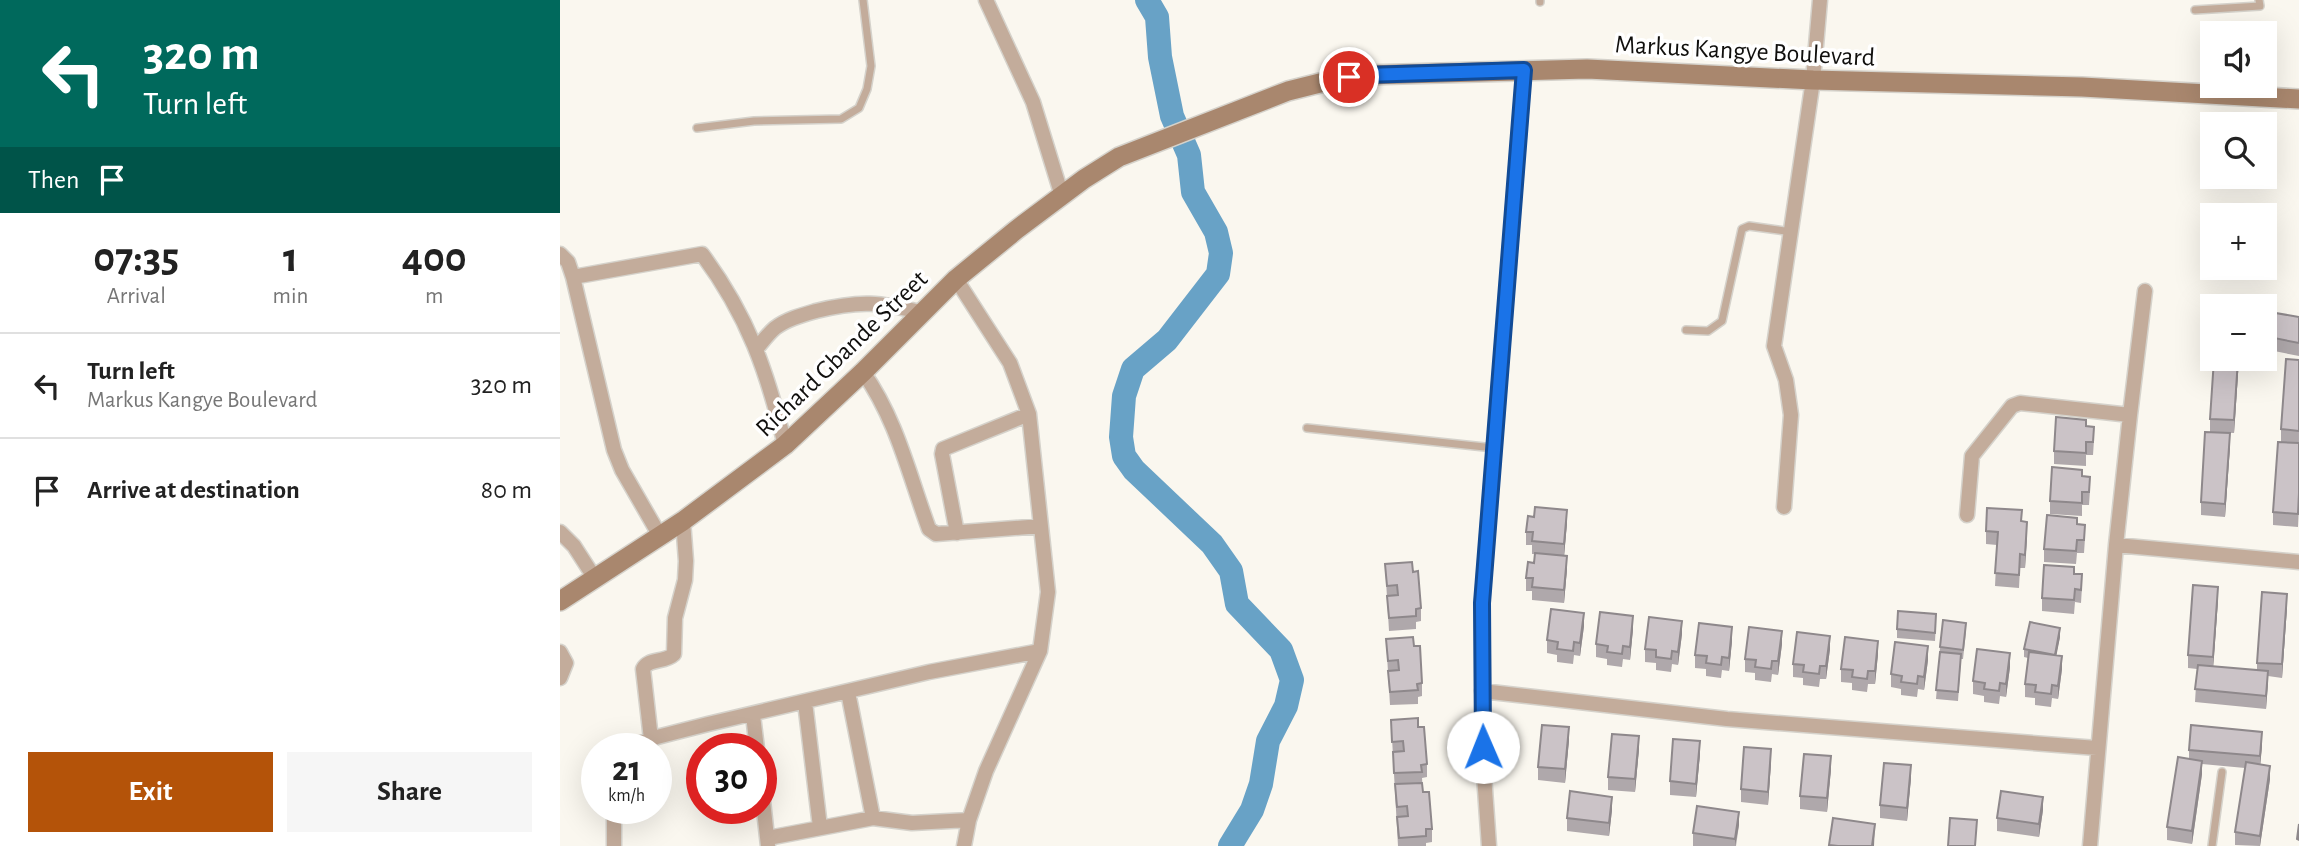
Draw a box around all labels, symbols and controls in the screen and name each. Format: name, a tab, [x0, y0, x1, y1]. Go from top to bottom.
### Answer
map controls	[2200, 21, 2277, 371]
button: sound	[2200, 21, 2277, 98]
icon: left	[28, 28, 119, 119]
text: 320 m	[143, 30, 260, 79]
street label: Markus Kangye Boulevard	[1614, 31, 1876, 71]
pin	[1319, 47, 1379, 107]
icon: arrive	[1330, 58, 1368, 96]
text: Turn left	[143, 88, 247, 120]
button: search	[2200, 112, 2277, 189]
icon: arrive	[93, 161, 131, 199]
text: Then	[28, 167, 79, 193]
button: +	[2200, 203, 2277, 280]
text: 07:35	[93, 237, 179, 279]
text: 1	[283, 237, 298, 279]
text: 400	[402, 237, 467, 279]
street label: Richard Gbande Street	[751, 266, 932, 442]
text: Arrival	[107, 285, 166, 308]
text: min	[273, 285, 308, 308]
text: m	[425, 285, 443, 308]
button: −	[2200, 294, 2277, 371]
text: Turn left	[87, 358, 175, 384]
icon: left	[28, 367, 66, 405]
text: 320 m	[471, 372, 532, 398]
text: Markus Kangye Boulevard	[87, 389, 318, 412]
icon: arrive	[28, 472, 66, 510]
text: Arrive at destination	[87, 477, 300, 503]
text: 80 m	[481, 477, 532, 503]
position arrow	[1446, 710, 1520, 784]
speed limit sign: 30	[686, 733, 777, 824]
button: Exit	[28, 752, 273, 832]
button: Share	[287, 752, 532, 832]
text: 21	[612, 752, 641, 787]
text: km/h	[608, 787, 645, 805]

